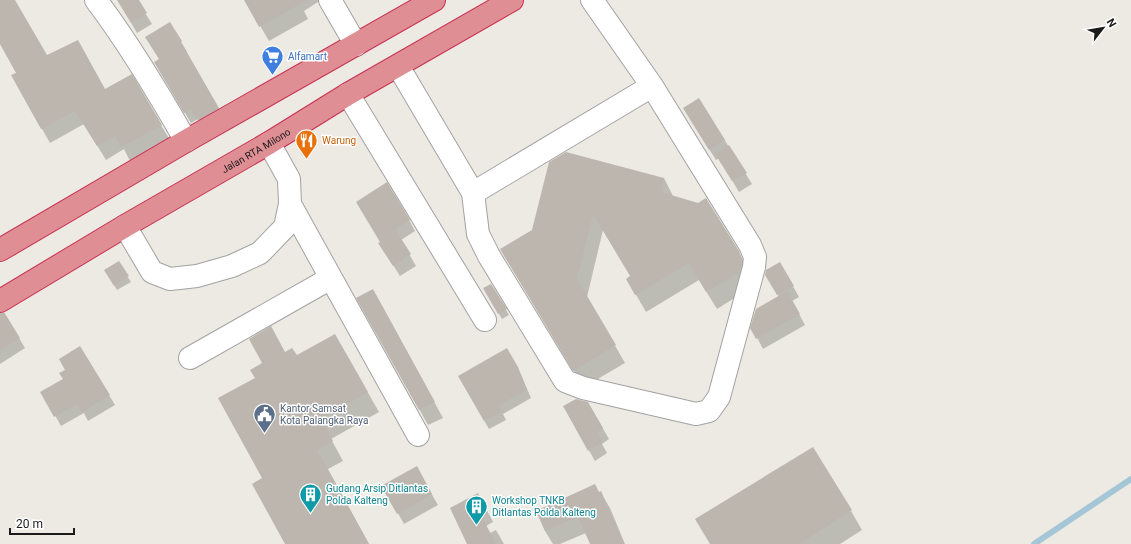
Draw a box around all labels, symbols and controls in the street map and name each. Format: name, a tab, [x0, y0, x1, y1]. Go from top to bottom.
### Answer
north arrow	[1083, 8, 1123, 48]
text: N	[1104, 16, 1119, 30]
supermarket icon: Alfamart	[260, 43, 286, 76]
place label: Alfamart	[288, 51, 327, 62]
street label: Jalan RTA Milono	[220, 126, 293, 175]
restaurant icon: Warung	[294, 127, 320, 160]
place label: Warung	[322, 135, 356, 146]
public building icon: Kantor Samsat Kota Palangka Raya	[252, 401, 278, 434]
place label: Kantor Samsat Kota Palangka Raya	[280, 403, 368, 426]
building icon: Gudang Arsip Ditlantas Polda Kalteng	[297, 481, 323, 514]
place label: Gudang Arsip Ditlantas Polda Kalteng	[326, 483, 428, 506]
building icon: Workshop TNKB Ditlantas Polda Kalteng	[464, 493, 490, 526]
place label: Workshop TNKB Ditlantas Polda Kalteng	[492, 495, 596, 518]
scale bar	[10, 510, 74, 536]
text: 20 m	[16, 517, 43, 531]

